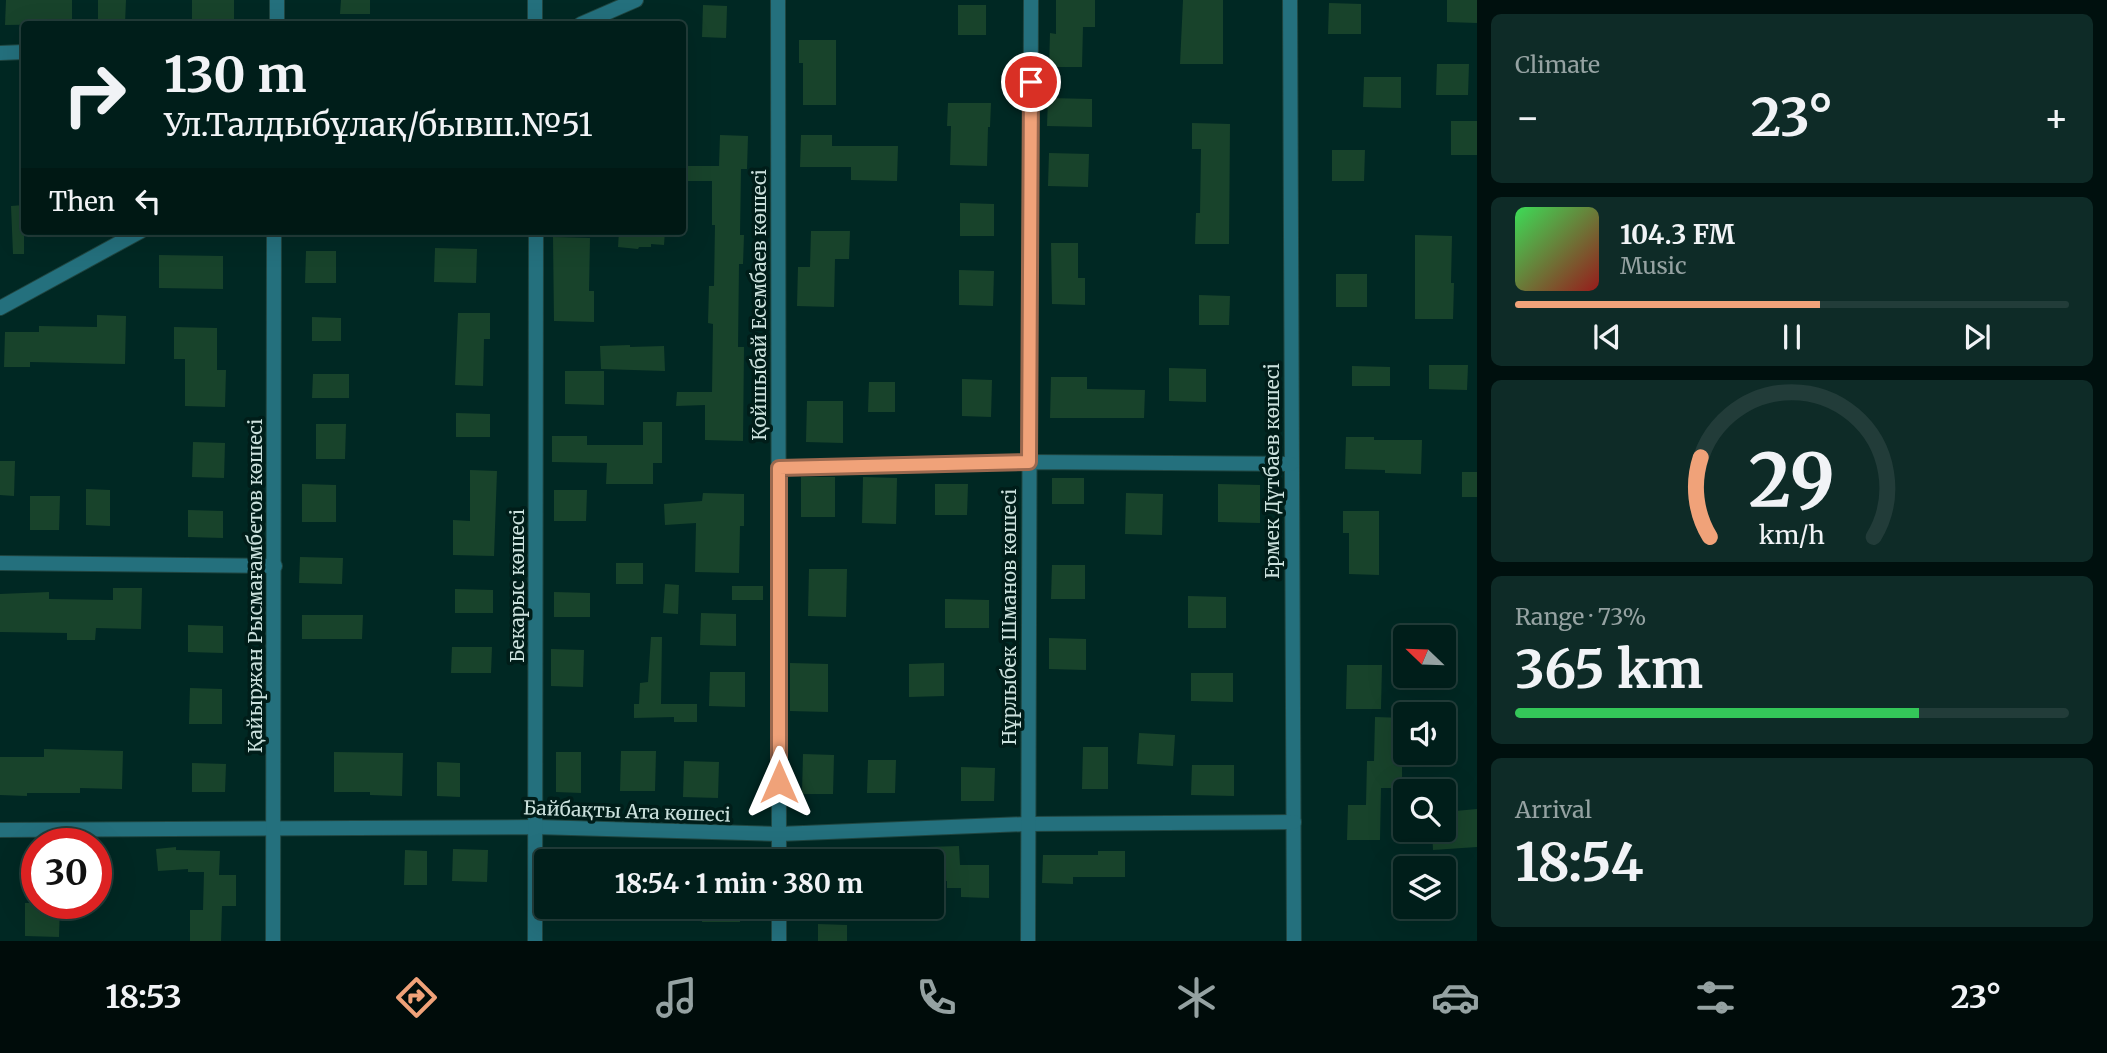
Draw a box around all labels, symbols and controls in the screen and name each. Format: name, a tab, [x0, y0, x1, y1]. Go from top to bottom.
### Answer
text: 130 m	[164, 44, 307, 105]
icon: right	[49, 49, 140, 140]
text: Climate	[1515, 50, 1600, 79]
pin	[1001, 52, 1061, 112]
icon: arrive	[1012, 63, 1050, 101]
text: 23°	[1751, 85, 1833, 150]
text: −	[1515, 94, 1540, 141]
text: +	[2044, 94, 2069, 141]
text: Ул.Талдыбұлақ/бывш.№51	[164, 105, 593, 145]
street label: Қойшыбай Есембаев көшесі	[747, 169, 771, 441]
icon: left	[129, 182, 167, 220]
text: Then	[49, 185, 115, 218]
text: 104.3 FM	[1620, 218, 1735, 251]
text: Music	[1620, 251, 1687, 280]
icon: previous	[1588, 318, 1626, 356]
icon: pause	[1773, 318, 1811, 356]
icon: next	[1958, 318, 1996, 356]
street label: Ермек Дүтбаев көшесi	[1260, 363, 1284, 579]
street label: Қайыржан Рысмағамбетов көшесі	[243, 419, 267, 753]
text: 29	[1749, 435, 1835, 527]
street label: Нұрлыбек Шманов көшесі	[997, 489, 1021, 745]
street label: Бекарыс көшесі	[505, 509, 529, 663]
text: km/h	[1759, 518, 1825, 550]
text: Range · 73%	[1515, 602, 1646, 631]
north arrow	[1393, 625, 1456, 688]
map controls	[1393, 625, 1456, 919]
text: 365 km	[1515, 637, 1703, 702]
button: sound	[1393, 702, 1456, 765]
position arrow	[742, 745, 816, 819]
button: search	[1393, 779, 1456, 842]
street label: Байбақты Ата көшесі	[523, 795, 731, 827]
text: Arrival	[1515, 795, 1592, 824]
speed limit sign: 30	[21, 828, 112, 919]
text: 18:54	[1515, 830, 1644, 895]
button: layers	[1393, 856, 1456, 919]
text: 18:54 · 1 min · 380 m	[615, 867, 863, 900]
icon: directions	[392, 973, 441, 1022]
icon: music	[652, 973, 701, 1022]
icon: phone	[912, 973, 961, 1022]
icon: climate	[1172, 973, 1221, 1022]
icon: car	[1431, 973, 1480, 1022]
icon: filters	[1691, 973, 1740, 1022]
text: 18:53	[105, 977, 182, 1017]
text: 23°	[1951, 977, 2002, 1017]

